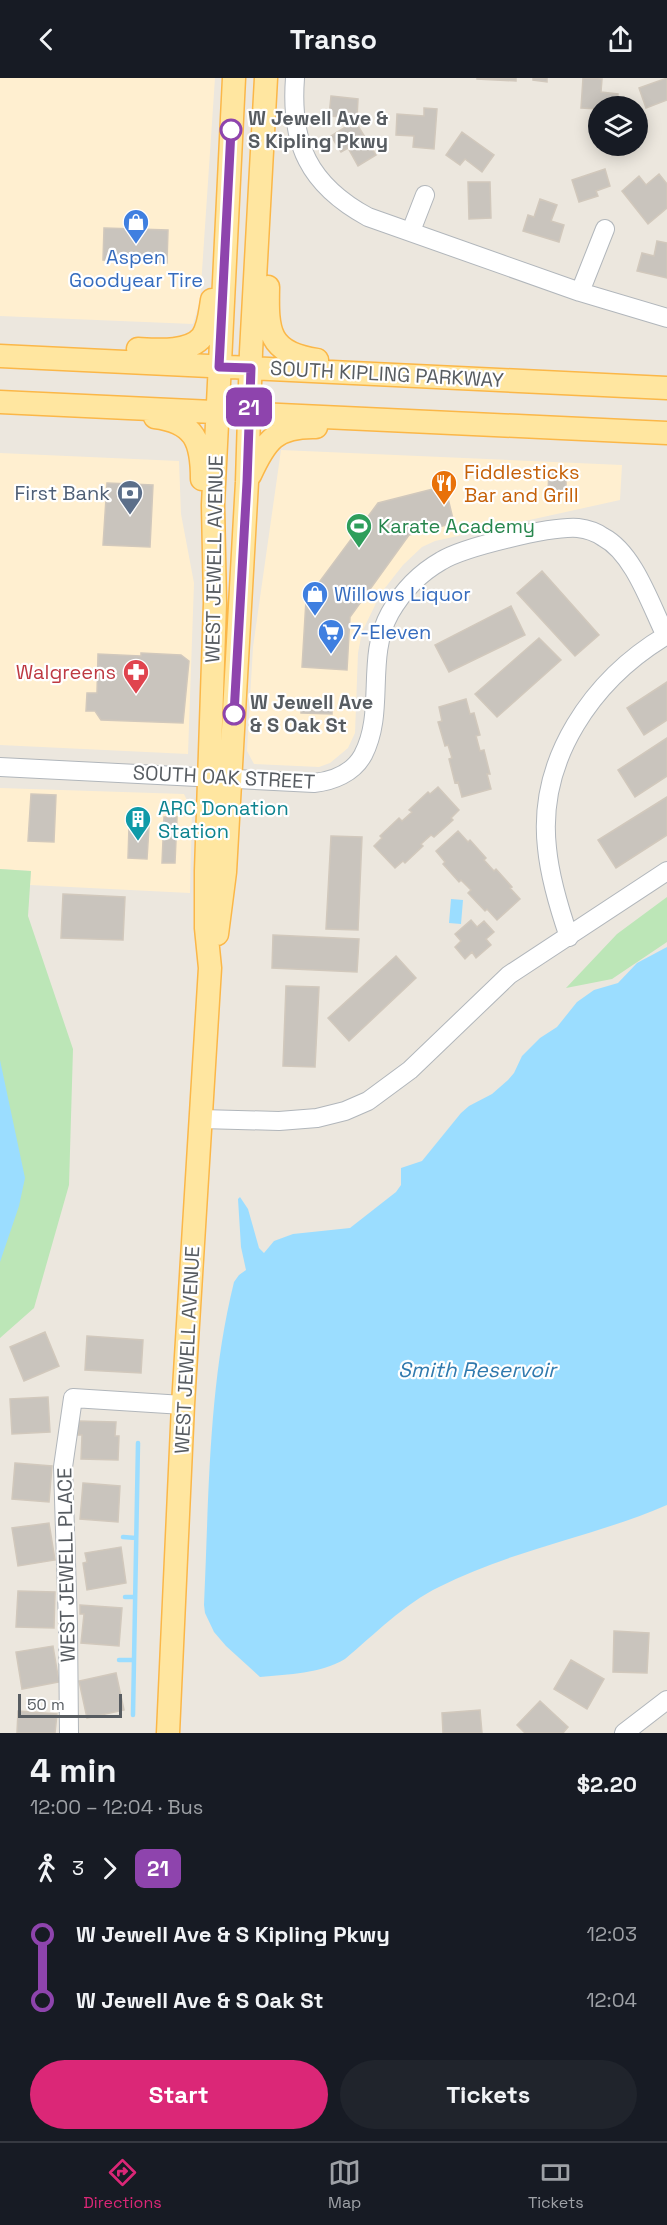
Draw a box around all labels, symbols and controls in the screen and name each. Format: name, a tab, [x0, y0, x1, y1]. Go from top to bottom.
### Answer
text: Transo	[290, 22, 377, 57]
icon: back	[30, 23, 63, 56]
icon: share	[604, 23, 637, 56]
map controls	[588, 96, 648, 156]
button: layers	[588, 96, 648, 156]
place label: W Jewell Ave & S Kipling Pkwy	[248, 105, 388, 154]
marker: W Jewell Ave & S Kipling Pkwy	[220, 119, 242, 141]
shop icon: Aspen Goodyear Tire	[121, 207, 151, 245]
place label: Aspen Goodyear Tire	[69, 244, 203, 293]
street label: SOUTH KIPLING PARKWAY	[269, 355, 505, 393]
line badge: 21	[222, 388, 276, 426]
text: 21	[238, 394, 260, 421]
street label: WEST JEWELL AVENUE	[199, 455, 229, 663]
place label: Fiddlesticks Bar and Grill	[464, 459, 580, 508]
restaurant icon: Fiddlesticks Bar and Grill	[429, 468, 459, 506]
bank icon: First Bank	[115, 478, 145, 516]
place label: First Bank	[15, 480, 110, 506]
sports icon: Karate Academy	[344, 511, 374, 549]
place label: Karate Academy	[378, 513, 535, 539]
shop icon: Willows Liquor	[300, 579, 330, 617]
place label: Willows Liquor	[334, 581, 471, 607]
supermarket icon: 7-Eleven	[316, 617, 346, 655]
place label: 7-Eleven	[350, 619, 431, 645]
pharmacy icon: Walgreens	[121, 657, 151, 695]
place label: Walgreens	[16, 659, 116, 685]
place label: W Jewell Ave & S Oak St	[250, 689, 373, 738]
marker: W Jewell Ave & S Oak St	[223, 703, 245, 725]
street label: SOUTH OAK STREET	[132, 759, 316, 795]
place label: ARC Donation Station	[158, 795, 289, 844]
building icon: ARC Donation Station	[123, 804, 153, 842]
street label: WEST JEWELL AVENUE	[169, 1245, 205, 1455]
water label: Smith Reservoir	[398, 1356, 558, 1383]
street label: WEST JEWELL PLACE	[51, 1467, 81, 1663]
scale bar	[18, 1691, 122, 1718]
text: 50 m	[27, 1694, 65, 1715]
text: 4 min	[30, 1750, 117, 1792]
text: $2.20	[577, 1770, 637, 1798]
text: 12:00 – 12:04 · Bus	[30, 1794, 203, 1820]
icon: walk	[30, 1852, 63, 1885]
icon: forward	[93, 1852, 126, 1885]
text: 3	[72, 1855, 84, 1881]
text: 21	[147, 1855, 169, 1882]
text: W Jewell Ave & S Kipling Pkwy	[76, 1920, 390, 1948]
text: 12:03	[587, 1921, 637, 1947]
text: W Jewell Ave & S Oak St	[76, 1986, 324, 2014]
text: 12:04	[586, 1987, 637, 2013]
button: Start	[30, 2060, 328, 2129]
button: Tickets	[340, 2060, 637, 2129]
tab: Directions	[83, 2156, 162, 2213]
tab: Map	[328, 2156, 361, 2213]
tab: Tickets	[528, 2156, 584, 2213]

